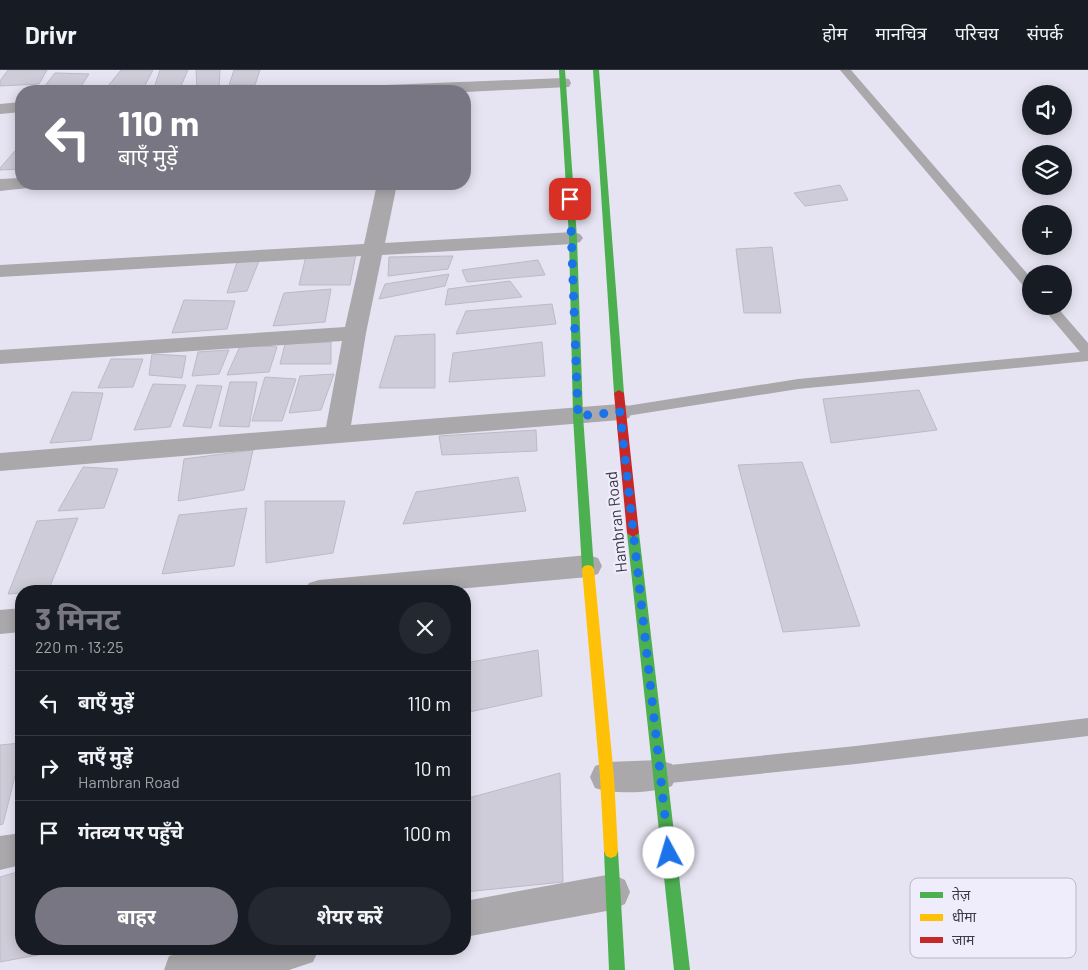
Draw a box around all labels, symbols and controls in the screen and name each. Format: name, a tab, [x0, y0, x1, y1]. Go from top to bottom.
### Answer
text: Drivr	[25, 20, 77, 49]
text: होम	[822, 22, 847, 44]
text: मानचित्र	[875, 22, 927, 44]
text: परिचय	[955, 22, 999, 44]
text: संपर्क	[1027, 22, 1063, 44]
map controls	[1022, 85, 1072, 315]
button: sound	[1022, 85, 1072, 135]
text: 110 m	[118, 101, 199, 143]
icon: left	[35, 105, 100, 170]
text: बाएँ मुड़ें	[118, 143, 178, 169]
button: layers	[1022, 145, 1072, 195]
pin	[549, 178, 591, 220]
icon: arrive	[556, 185, 584, 213]
button: +	[1022, 205, 1072, 255]
button: −	[1022, 265, 1072, 315]
street label: Hambran Road	[601, 470, 630, 574]
text: 3 मिनट	[35, 600, 120, 636]
button: close	[399, 602, 451, 654]
text: 220 m · 13:25	[35, 637, 123, 656]
icon: left	[35, 689, 63, 717]
text: बाएँ मुड़ें	[78, 690, 134, 713]
text: 110 m	[407, 692, 451, 715]
text: दाएँ मुड़ें	[78, 745, 133, 768]
icon: right	[35, 754, 63, 782]
text: 10 m	[414, 757, 451, 780]
text: Hambran Road	[78, 772, 180, 791]
icon: arrive	[35, 819, 63, 847]
text: गंतव्य पर पहुँचे	[78, 820, 183, 843]
text: 100 m	[403, 822, 451, 845]
position arrow	[642, 826, 694, 878]
legend	[910, 878, 1076, 958]
text: तेज़	[952, 886, 971, 903]
button: बाहर	[35, 887, 238, 945]
button: शेयर करें	[248, 887, 451, 945]
text: धीमा	[952, 908, 977, 925]
text: जाम	[952, 931, 975, 948]

